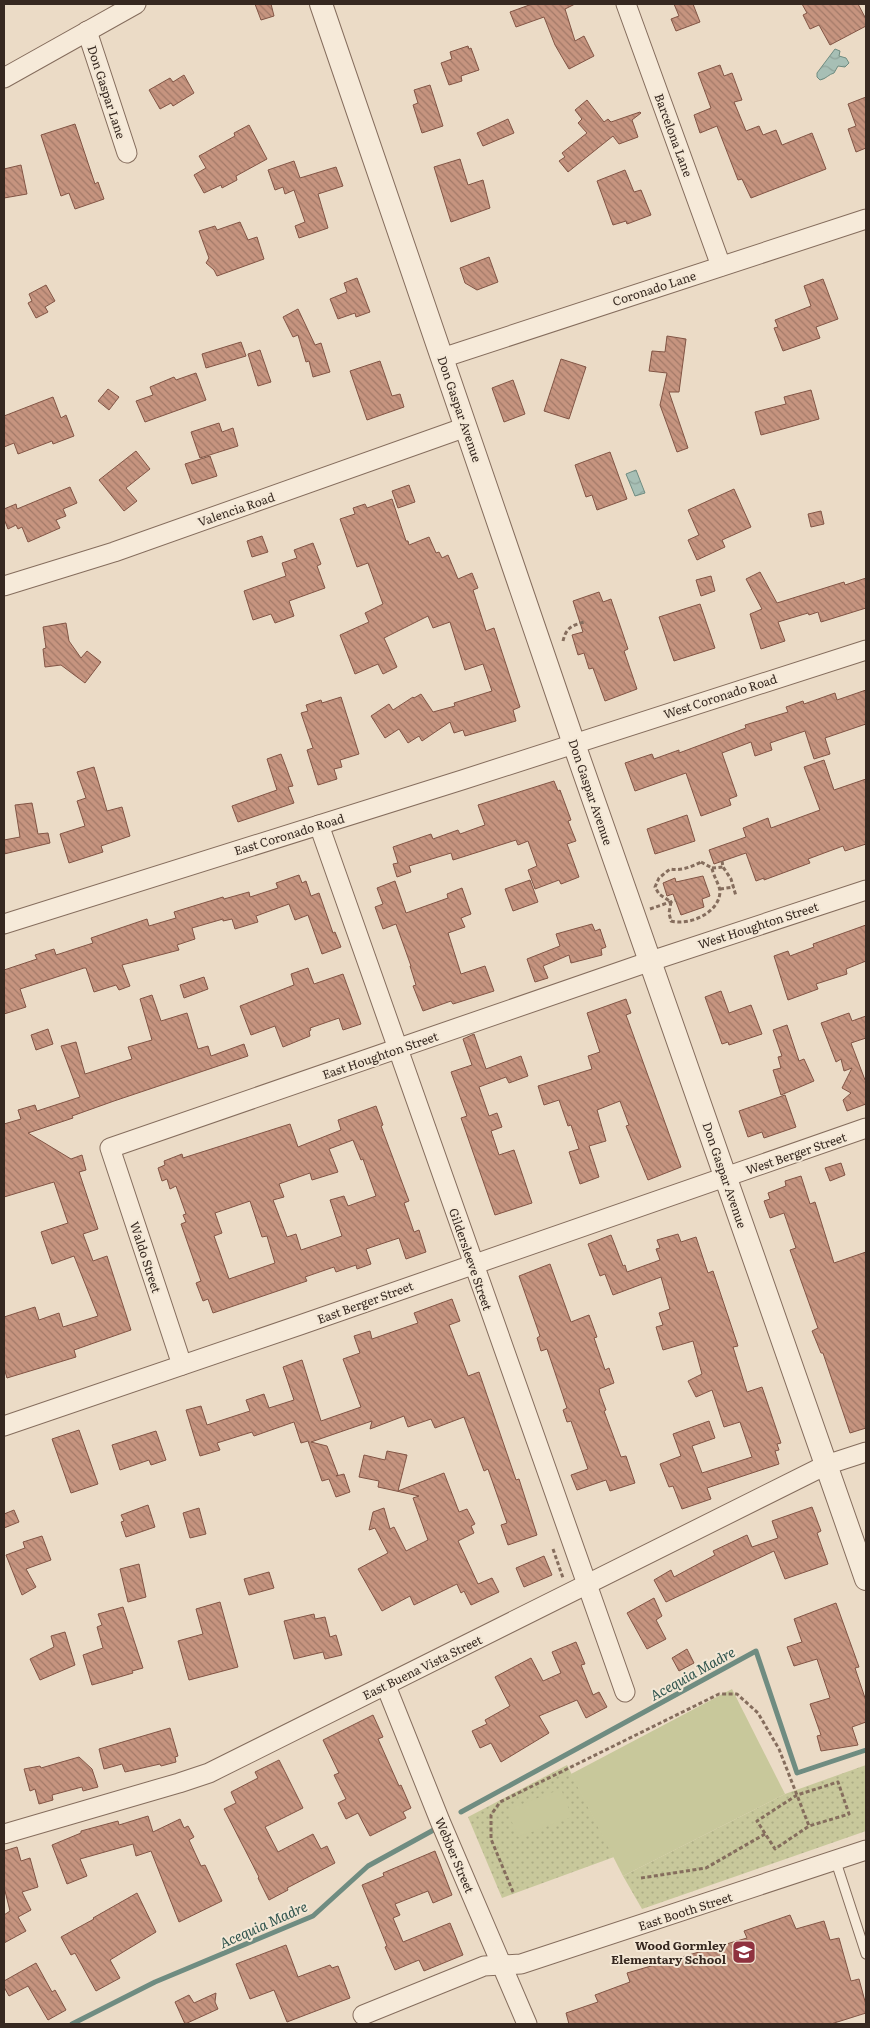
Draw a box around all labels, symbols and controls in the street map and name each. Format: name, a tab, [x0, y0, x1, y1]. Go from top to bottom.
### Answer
street label: Don Gaspar Lane	[83, 43, 131, 141]
street label: Barcelona Lane	[651, 91, 697, 179]
street label: Coronado Lane	[610, 266, 698, 310]
street label: Don Gaspar Avenue	[433, 354, 487, 464]
street label: Valencia Road	[195, 487, 278, 531]
street label: West Coronado Road	[661, 669, 780, 723]
street label: Don Gaspar Avenue	[564, 737, 618, 847]
street label: East Coronado Road	[232, 808, 347, 859]
street label: West Houghton Street	[695, 897, 821, 953]
street label: East Houghton Street	[320, 1027, 441, 1083]
street label: Don Gaspar Avenue	[698, 1120, 752, 1230]
street label: West Berger Street	[743, 1127, 849, 1179]
street label: Gildersleeve Street	[445, 1205, 497, 1313]
street label: Waldo Street	[126, 1219, 166, 1295]
street label: East Berger Street	[314, 1276, 416, 1328]
street label: East Buena Vista Street	[359, 1630, 485, 1704]
water label: Acequia Madre	[646, 1641, 739, 1705]
street label: Webber Street	[431, 1814, 479, 1896]
street label: East Booth Street	[636, 1887, 734, 1935]
water label: Acequia Madre	[216, 1895, 311, 1952]
place label: Wood Gormley Elementary School	[611, 1936, 727, 1968]
school or university icon: Wood Gormley Elementary School	[731, 1939, 757, 1965]

